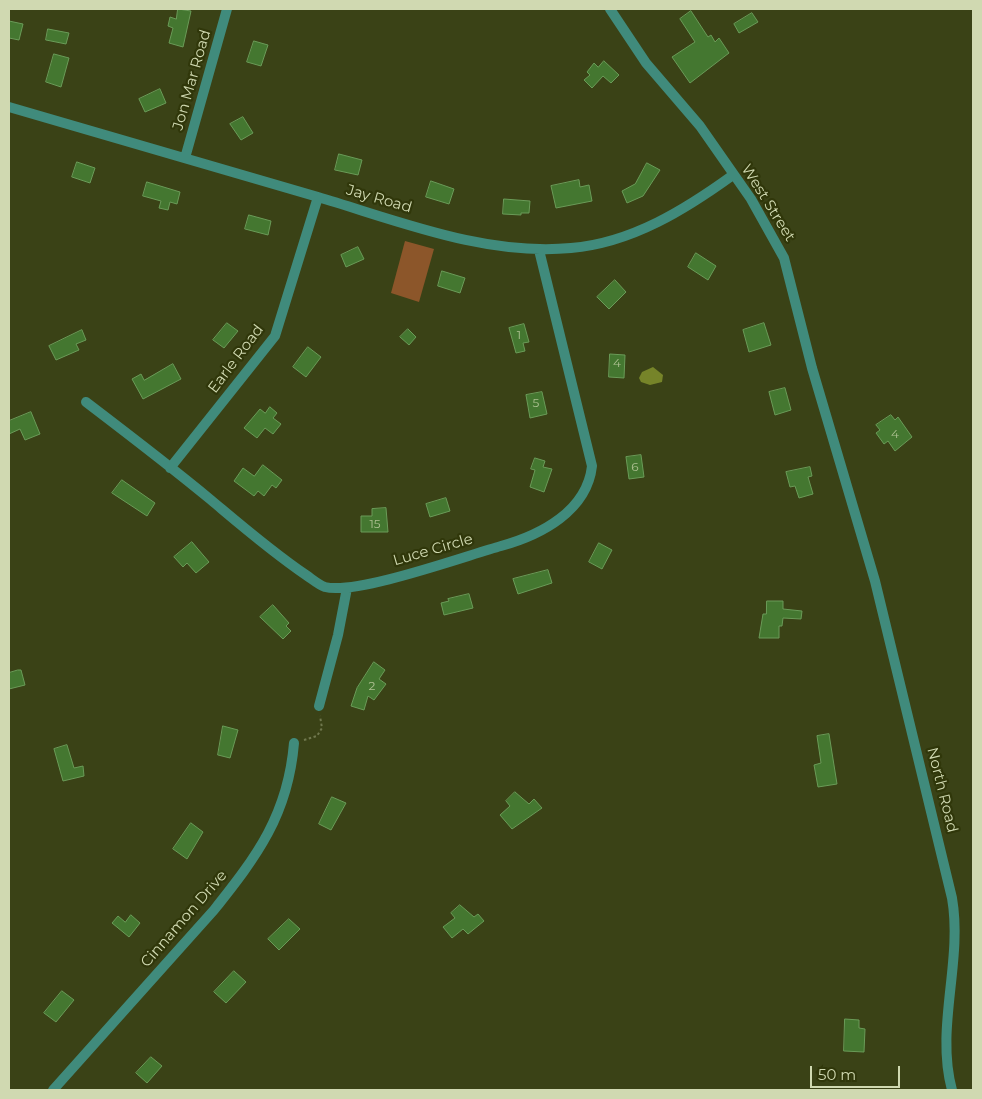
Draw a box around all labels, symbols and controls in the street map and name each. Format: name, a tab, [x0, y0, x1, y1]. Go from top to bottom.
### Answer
street label: Jon Mar Road	[169, 28, 215, 132]
street label: West Street	[737, 161, 799, 245]
street label: Jay Road	[344, 181, 414, 217]
street label: Earle Road	[204, 321, 268, 397]
house number: 1	[517, 328, 521, 342]
house number: 4	[613, 356, 621, 370]
house number: 5	[533, 396, 539, 410]
house number: 4	[891, 427, 899, 441]
house number: 6	[631, 460, 639, 474]
house number: 15	[369, 517, 381, 531]
street label: Luce Circle	[391, 530, 475, 570]
house number: 2	[369, 679, 375, 693]
street label: North Road	[923, 746, 961, 834]
street label: Cinnamon Drive	[137, 867, 231, 971]
scale bar	[812, 1056, 902, 1088]
text: 50 m	[818, 1065, 856, 1084]

